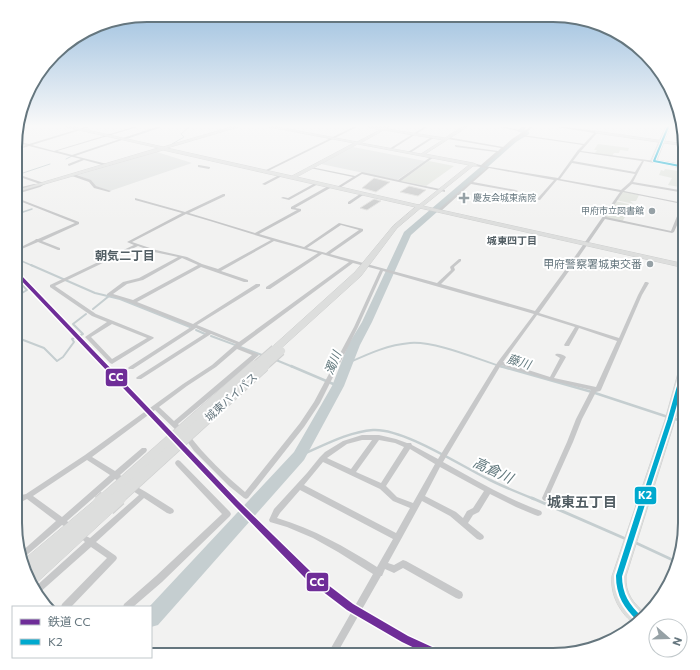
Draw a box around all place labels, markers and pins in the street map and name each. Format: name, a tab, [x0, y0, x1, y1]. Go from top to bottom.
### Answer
marker: 慶友会城東病院	[458, 192, 470, 204]
place label: 慶友会城東病院	[473, 192, 536, 203]
place label: 甲府市立図書館	[581, 205, 644, 216]
marker: 甲府市立図書館	[647, 206, 657, 216]
place label: 甲府警察署城東交番	[543, 257, 642, 270]
marker: 甲府警察署城東交番	[645, 259, 655, 269]

